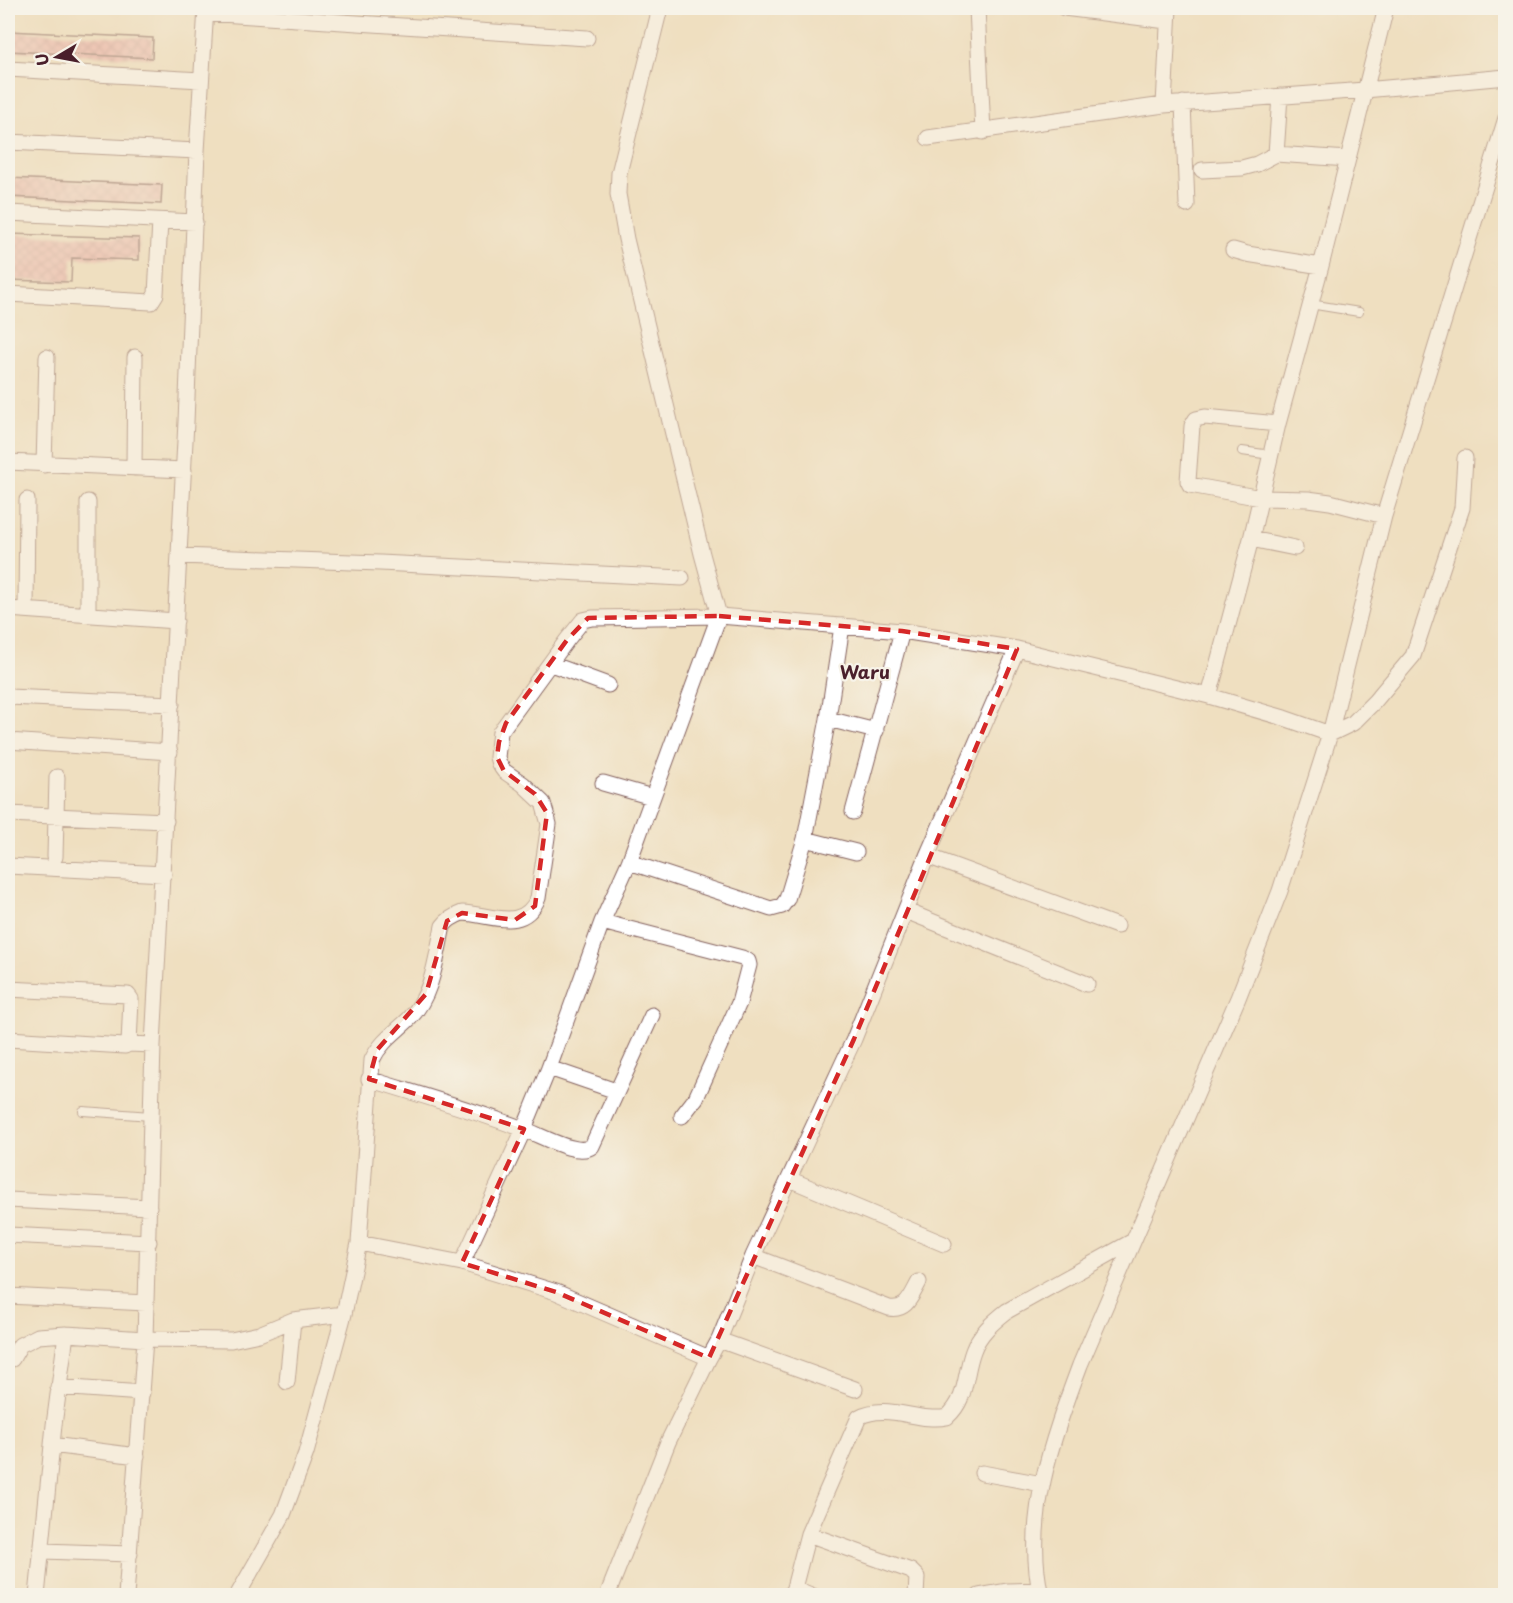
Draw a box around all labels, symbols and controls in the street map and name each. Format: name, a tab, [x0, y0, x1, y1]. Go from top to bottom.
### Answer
north arrow	[27, 27, 87, 87]
text: U	[28, 52, 54, 68]
district label: Waru	[840, 658, 890, 685]

